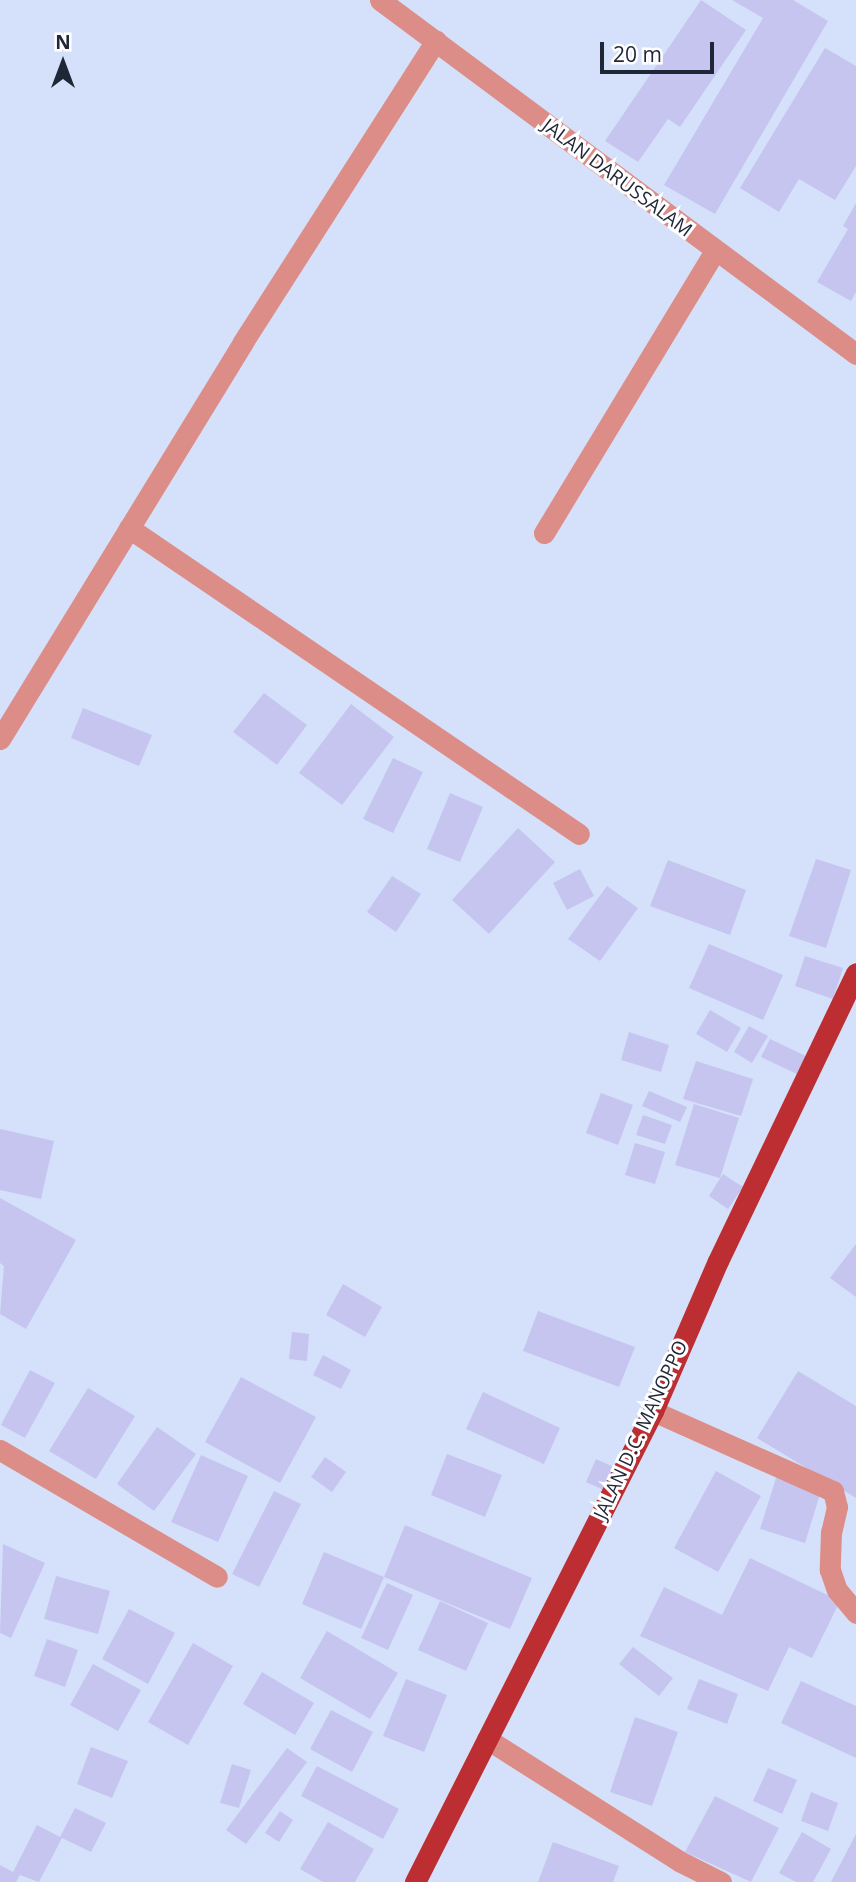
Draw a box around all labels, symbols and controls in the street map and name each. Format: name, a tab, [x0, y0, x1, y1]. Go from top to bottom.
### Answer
north arrow	[28, 28, 98, 98]
scale bar	[604, 28, 718, 72]
text: N	[55, 29, 71, 55]
text: 20 m	[613, 40, 662, 68]
street label: JALAN DARUSSALAM	[538, 114, 696, 242]
street label: JALAN D.C. MANOPPO	[590, 1337, 692, 1523]

